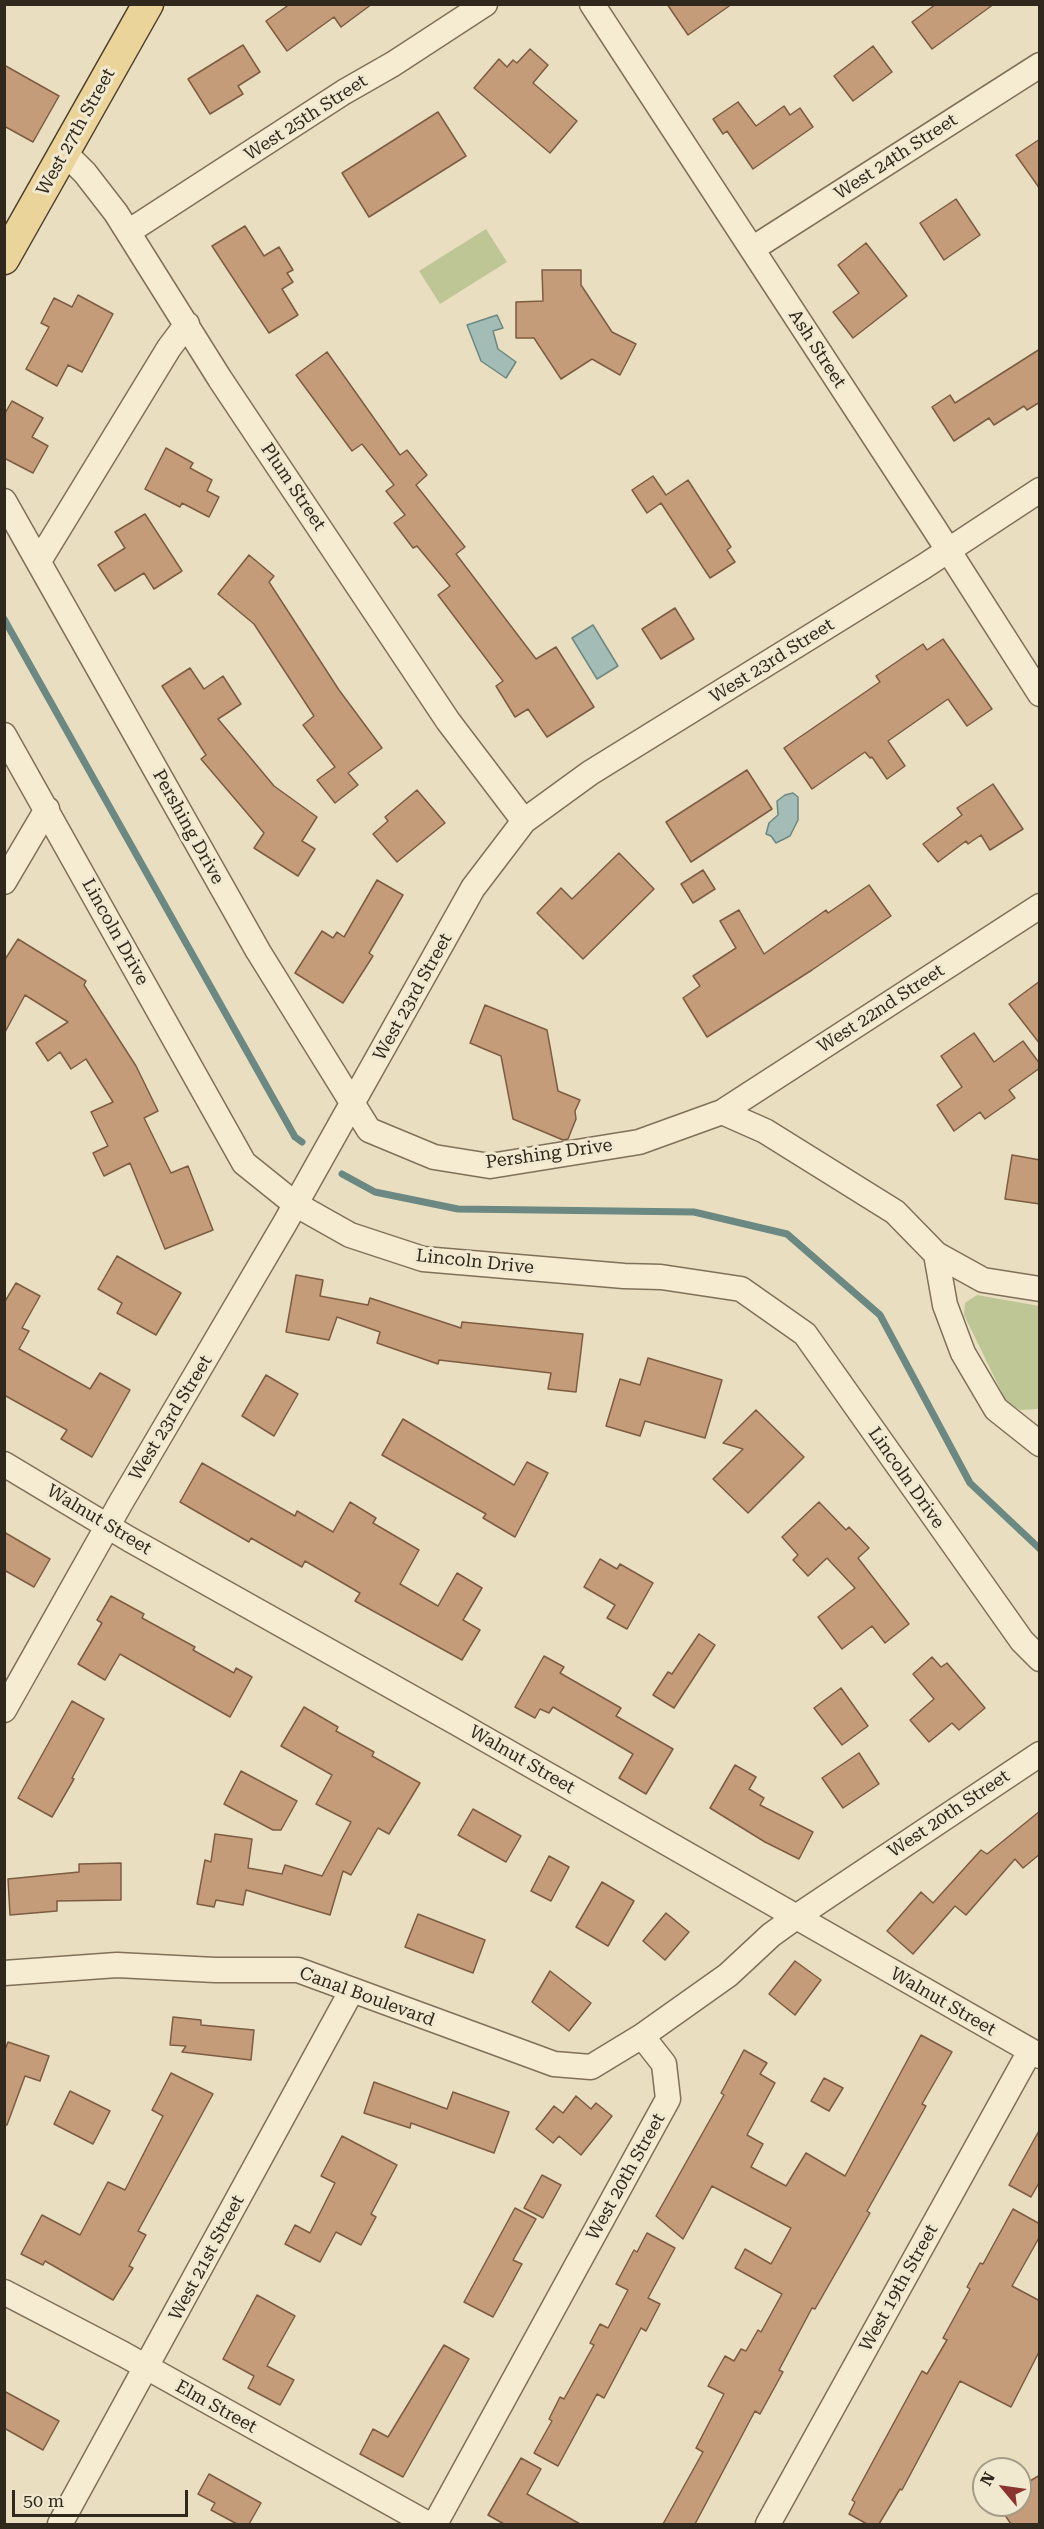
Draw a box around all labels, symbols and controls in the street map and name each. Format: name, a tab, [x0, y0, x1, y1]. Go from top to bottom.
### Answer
street label: West 27th Street	[32, 65, 120, 199]
street label: West 25th Street	[241, 70, 371, 166]
street label: West 24th Street	[831, 109, 961, 205]
street label: Ash Street	[784, 306, 850, 392]
street label: Plum Street	[256, 439, 330, 535]
street label: West 23rd Street	[706, 614, 838, 708]
street label: Pershing Drive	[148, 766, 228, 888]
street label: Lincoln Drive	[77, 875, 153, 989]
street label: West 23rd Street	[369, 930, 457, 1064]
street label: West 22nd Street	[814, 960, 948, 1058]
street label: Pershing Drive	[484, 1134, 614, 1174]
street label: Lincoln Drive	[415, 1245, 535, 1279]
street label: West 23rd Street	[125, 1351, 217, 1485]
street label: Lincoln Drive	[863, 1423, 949, 1533]
street label: Walnut Street	[43, 1480, 155, 1560]
street label: Walnut Street	[465, 1721, 579, 1799]
street label: West 20th Street	[884, 1765, 1014, 1863]
street label: Canal Boulevard	[296, 1962, 438, 2032]
street label: Walnut Street	[886, 1963, 1000, 2041]
street label: West 20th Street	[582, 2110, 670, 2244]
street label: West 21st Street	[165, 2192, 249, 2324]
street label: West 19th Street	[855, 2221, 943, 2355]
street label: Elm Street	[172, 2376, 260, 2438]
north arrow	[972, 2457, 1032, 2517]
text: N	[976, 2469, 999, 2489]
scale bar	[15, 2478, 190, 2516]
text: 50 m	[23, 2490, 64, 2511]

